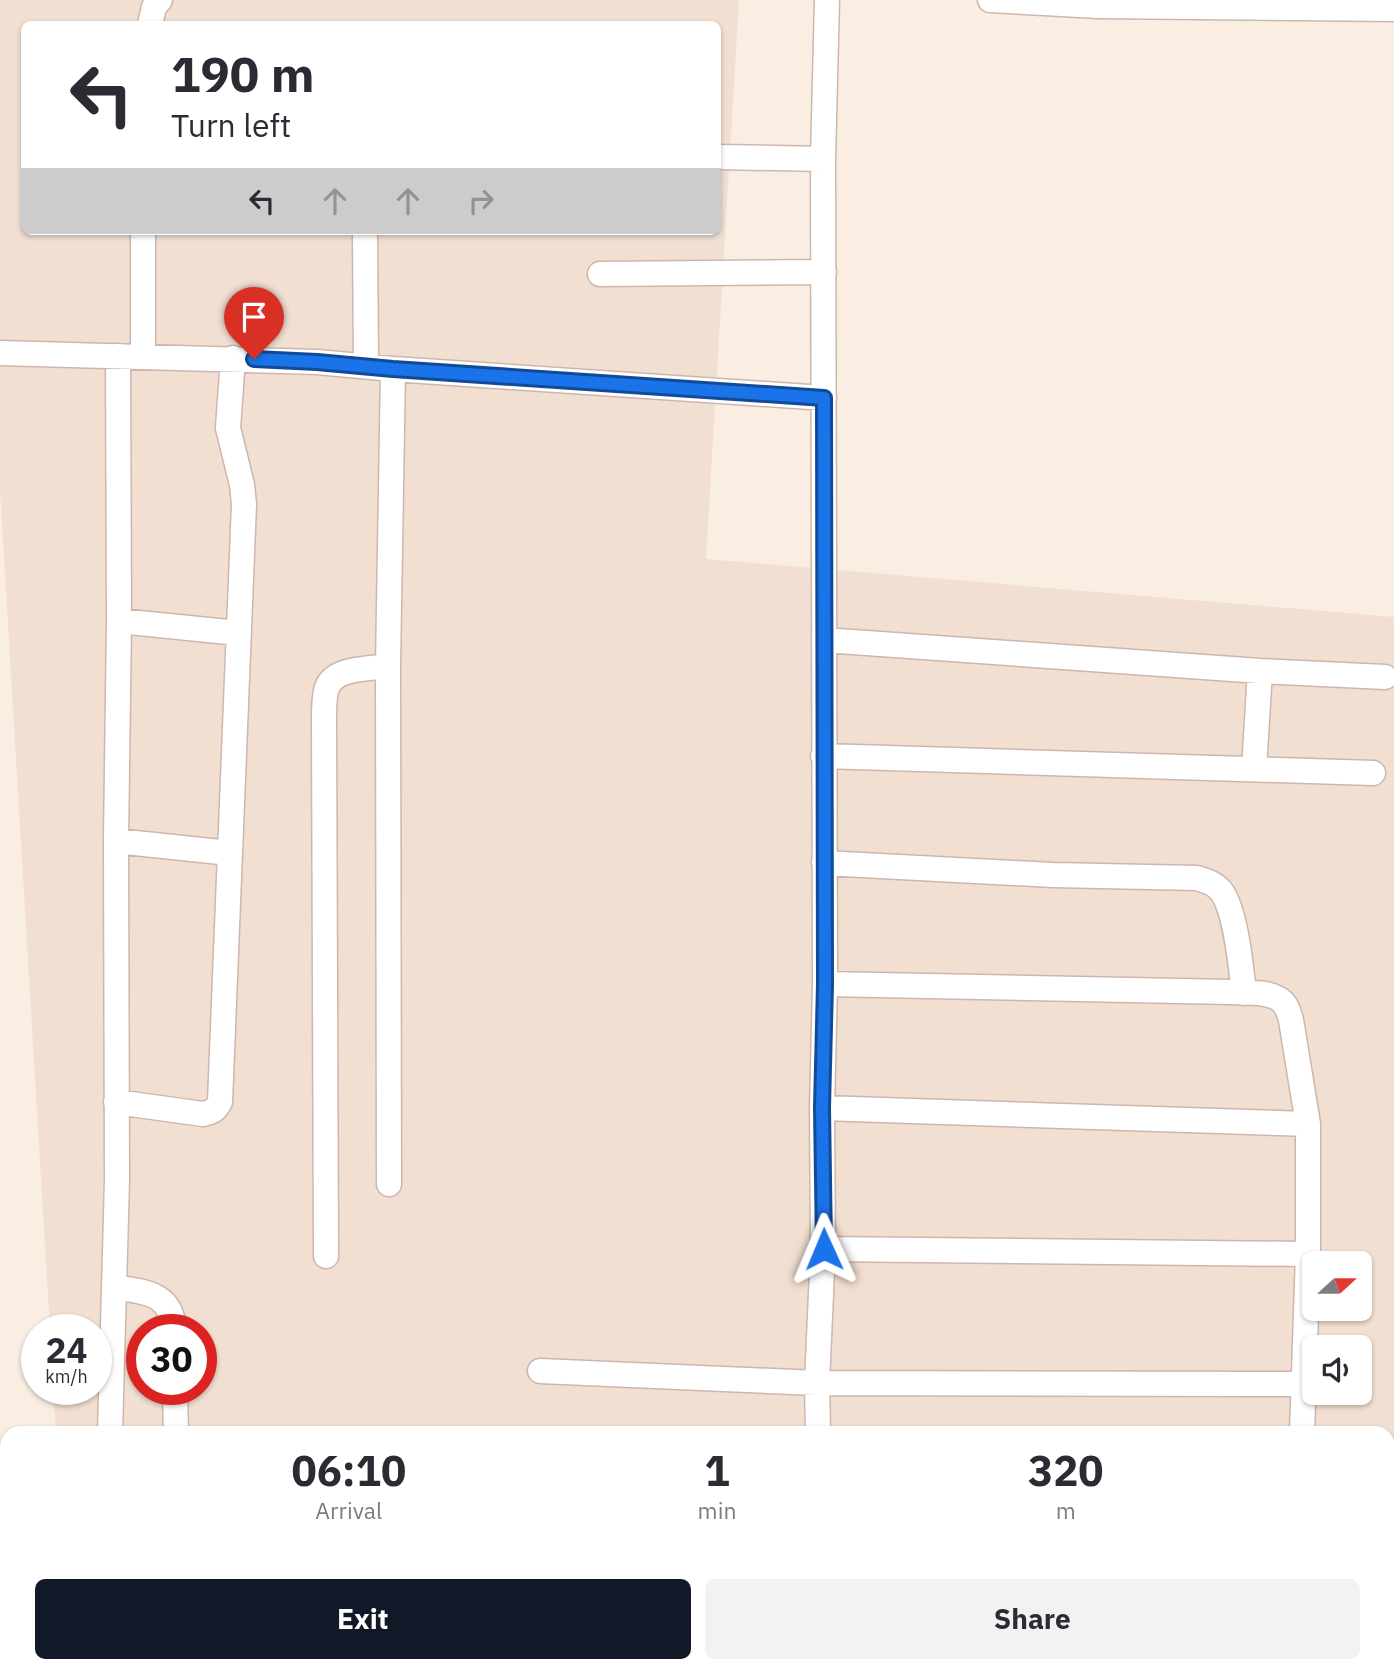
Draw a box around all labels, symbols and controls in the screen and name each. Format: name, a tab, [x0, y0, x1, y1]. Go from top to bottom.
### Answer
text: 190 m	[171, 42, 315, 105]
icon: left	[56, 49, 147, 140]
text: Turn left	[171, 104, 291, 146]
icon: left	[243, 182, 281, 220]
icon: ahead	[316, 182, 354, 220]
icon: ahead	[389, 182, 427, 220]
icon: right	[462, 182, 500, 220]
pin	[224, 287, 284, 359]
icon: arrive	[235, 298, 273, 336]
position arrow	[787, 1212, 861, 1286]
north arrow	[1302, 1251, 1372, 1321]
map controls	[1302, 1251, 1372, 1405]
speed limit sign: 30	[126, 1314, 217, 1405]
text: 24	[45, 1327, 88, 1373]
button: sound	[1302, 1335, 1372, 1405]
text: km/h	[45, 1365, 88, 1388]
text: 06:10	[291, 1443, 406, 1498]
text: 1	[704, 1443, 730, 1498]
text: 320	[1028, 1443, 1104, 1498]
text: Arrival	[315, 1495, 382, 1525]
text: min	[698, 1495, 736, 1525]
text: m	[1056, 1495, 1076, 1525]
button: Exit	[35, 1579, 691, 1659]
button: Share	[705, 1579, 1360, 1659]

